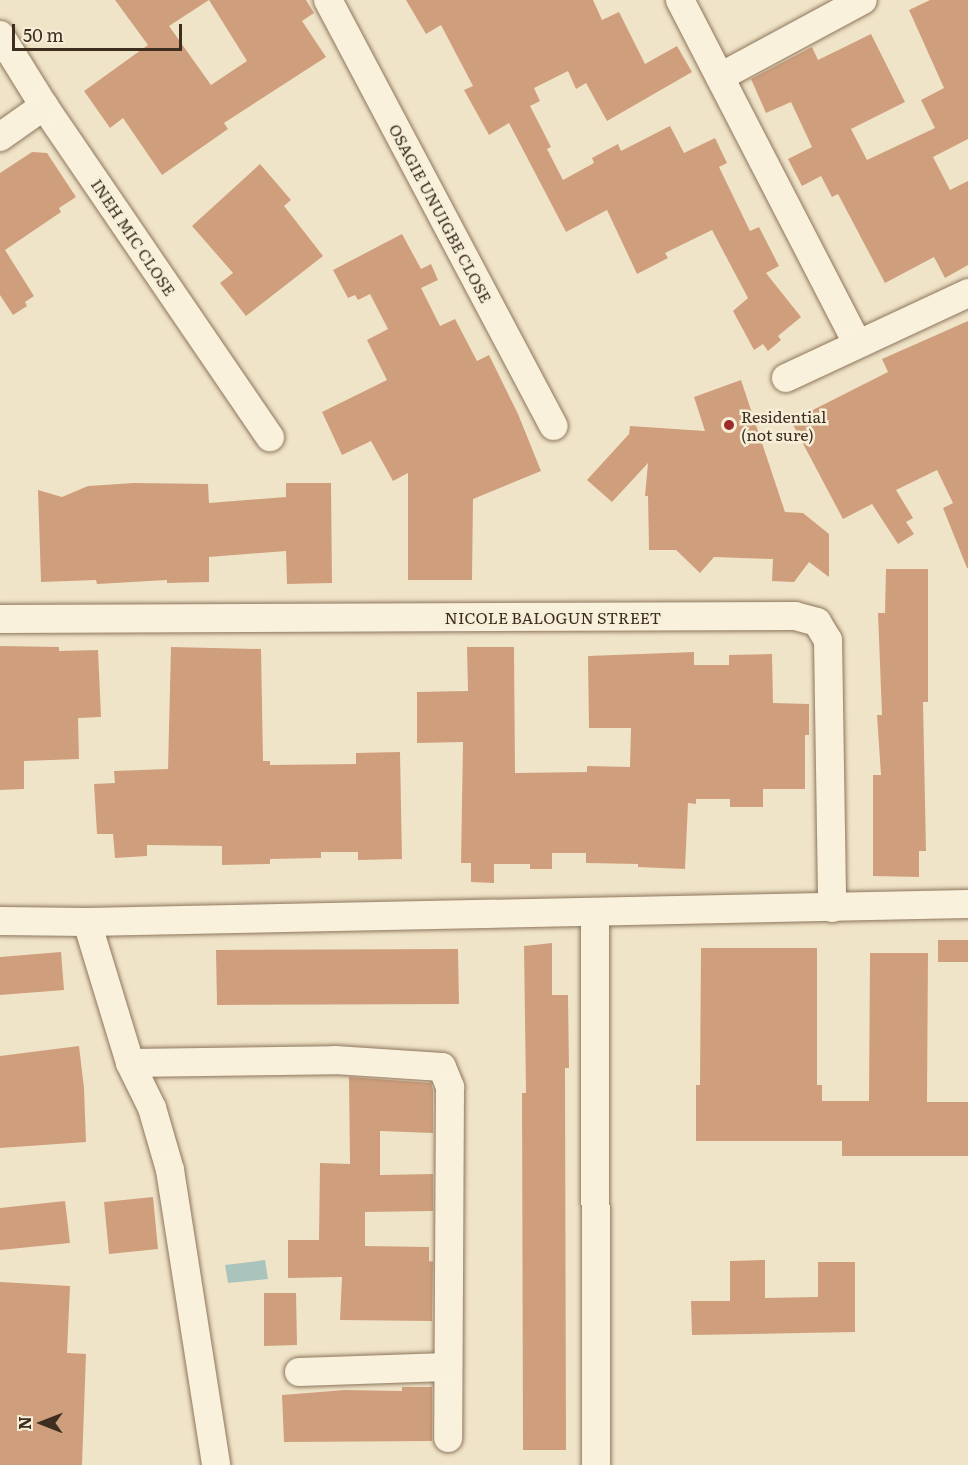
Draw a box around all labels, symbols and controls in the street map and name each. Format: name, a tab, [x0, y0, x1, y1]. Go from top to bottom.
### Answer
scale bar	[15, 12, 184, 50]
text: 50 m	[23, 21, 64, 48]
street label: OSAGIE UNUIGBE CLOSE	[386, 120, 496, 306]
street label: INEH MIC CLOSE	[88, 175, 180, 299]
place label: Residential (not sure)	[741, 406, 826, 444]
marker: Residential (not sure)	[722, 418, 736, 432]
street label: NICOLE BALOGUN STREET	[445, 607, 661, 627]
north arrow	[12, 1393, 72, 1453]
text: N	[12, 1416, 36, 1430]

